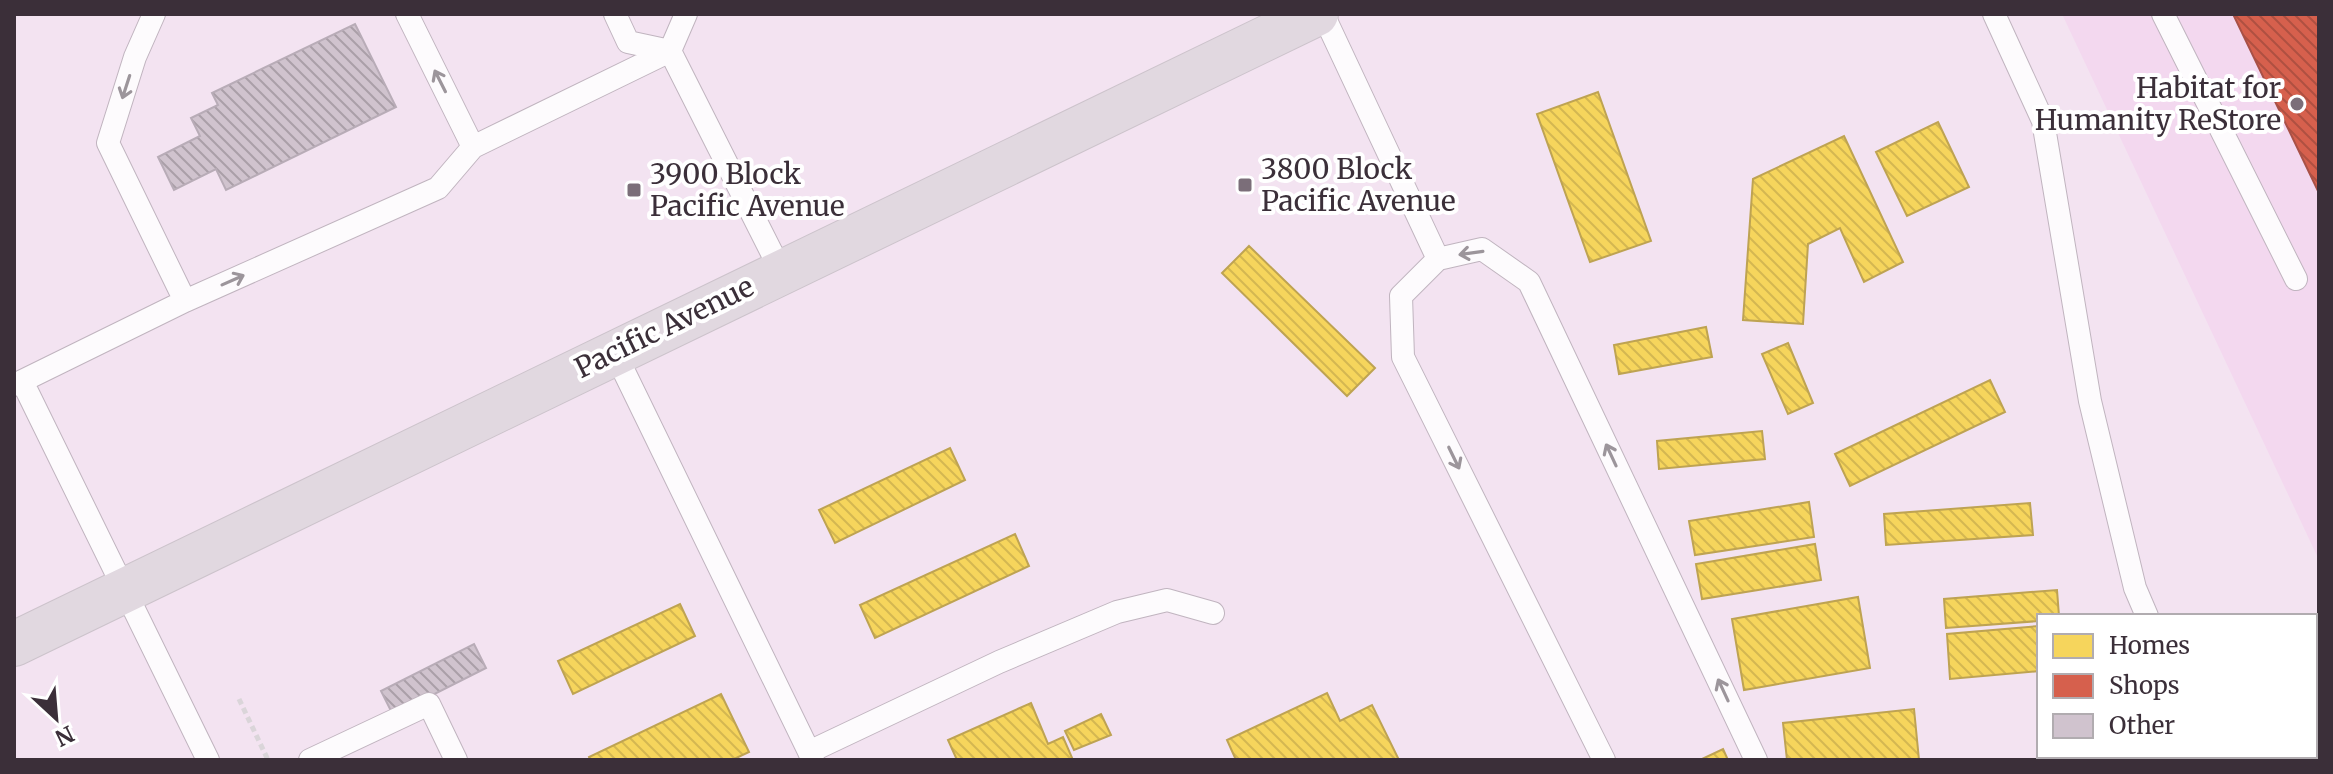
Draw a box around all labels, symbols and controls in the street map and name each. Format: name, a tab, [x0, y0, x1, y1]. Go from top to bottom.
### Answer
one-way arrow	[432, 69, 447, 93]
place label: Habitat for Humanity ReStore	[2035, 70, 2281, 138]
one-way arrow	[118, 73, 133, 99]
marker: Habitat for Humanity ReStore	[2288, 95, 2306, 113]
place label: 3800 Block Pacific Avenue	[1261, 151, 1456, 219]
place label: 3900 Block Pacific Avenue	[650, 156, 845, 224]
marker: 3800 Block Pacific Avenue	[1236, 176, 1254, 194]
marker: 3900 Block Pacific Avenue	[625, 181, 643, 199]
one-way arrow	[1458, 246, 1484, 261]
street label: Pacific Avenue	[569, 268, 759, 386]
one-way arrow	[220, 271, 245, 286]
one-way arrow	[1603, 443, 1618, 467]
one-way arrow	[1446, 446, 1462, 470]
legend	[2037, 614, 2317, 758]
text: Homes	[2109, 630, 2190, 661]
text: Shops	[2109, 670, 2180, 701]
north arrow	[16, 678, 96, 758]
one-way arrow	[1715, 678, 1730, 702]
text: Other	[2109, 710, 2175, 741]
text: N	[50, 720, 79, 753]

